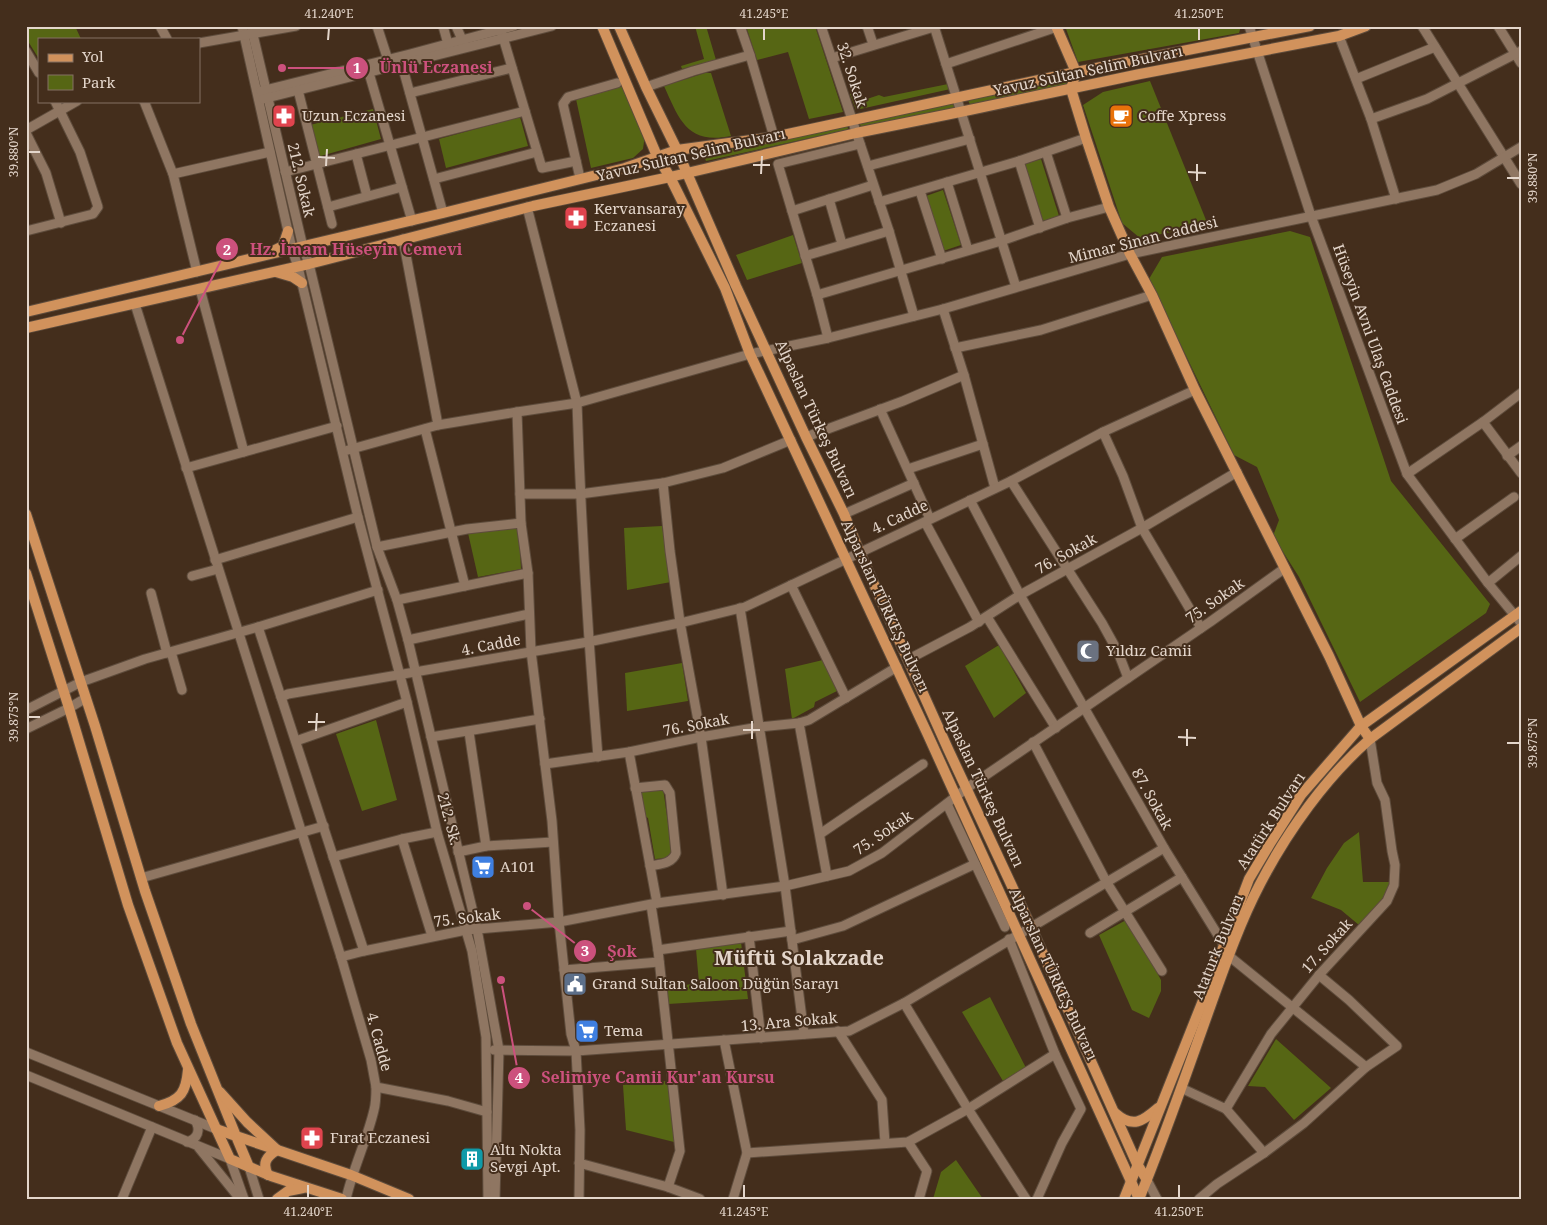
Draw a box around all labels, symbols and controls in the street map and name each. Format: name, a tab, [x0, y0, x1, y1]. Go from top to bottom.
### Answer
text: 41.240°E	[305, 5, 353, 22]
text: 41.245°E	[740, 5, 788, 22]
text: 41.250°E	[1175, 5, 1223, 22]
legend	[38, 38, 200, 102]
street label: 32. Sokak	[833, 40, 873, 110]
street label: Yavuz Sultan Selim Bulvarı	[990, 40, 1184, 100]
text: Yol	[81, 46, 104, 66]
callout: Ünlü Eczanesi	[344, 52, 502, 83]
text: Ünlü Eczanesi	[379, 56, 493, 78]
text: 1	[353, 57, 361, 77]
text: Park	[82, 72, 116, 92]
pharmacy icon: Uzun Eczanesi	[271, 103, 297, 129]
cafe icon: Coffe Xpress	[1108, 103, 1134, 129]
place label: Uzun Eczanesi	[302, 105, 406, 125]
place label: Coffe Xpress	[1138, 105, 1226, 125]
street label: Yavuz Sultan Selim Bulvarı	[594, 123, 787, 186]
text: 39.880°N	[5, 127, 22, 177]
street label: 212. Sokak	[284, 141, 320, 219]
text: 39.880°N	[1524, 153, 1541, 203]
place label: Kervansaray Eczanesi	[594, 198, 685, 235]
pharmacy icon: Kervansaray Eczanesi	[563, 205, 589, 231]
street label: Mimar Sinan Caddesi	[1066, 211, 1219, 267]
callout: Hz. İmam Hüseyin Cemevi	[214, 234, 472, 265]
text: Hz. İmam Hüseyin Cemevi	[250, 238, 463, 260]
text: 2	[223, 239, 231, 259]
street label: Hüseyin Avni Ulaş Caddesi	[1329, 241, 1413, 427]
street label: Alpaslan Türkeş Bulvarı	[771, 336, 862, 501]
street label: 4. Cadde	[868, 494, 931, 538]
street label: Alparslan TÜRKEŞ Bulvarı	[837, 516, 935, 695]
street label: 76. Sokak	[1031, 528, 1100, 578]
street label: 75. Sokak	[1181, 573, 1248, 628]
street label: 4. Cadde	[459, 628, 522, 660]
mosque icon: Yıldız Camii	[1075, 638, 1101, 664]
place label: Yıldız Camii	[1105, 640, 1192, 660]
text: 39.875°N	[5, 692, 22, 742]
street label: Alpaslan Türkeş Bulvarı	[938, 705, 1029, 870]
street label: 76. Sokak	[661, 708, 731, 740]
text: 39.875°N	[1524, 718, 1541, 768]
street label: 87. Sokak	[1128, 764, 1178, 833]
street label: Atatürk Bulvarı	[1231, 768, 1309, 873]
street label: 212. Sk.	[433, 790, 467, 847]
street label: 75. Sokak	[849, 805, 916, 859]
supermarket icon: A101	[470, 854, 496, 880]
place label: A101	[500, 856, 536, 876]
street label: Alparslan TÜRKEŞ Bulvarı	[1005, 884, 1103, 1063]
street label: Ataturk Bulvarı	[1187, 891, 1247, 1002]
street label: 75. Sokak	[432, 903, 502, 931]
street label: 17. Sokak	[1296, 913, 1356, 977]
callout: Şok	[572, 936, 647, 967]
text: 3	[581, 940, 589, 960]
text: Şok	[607, 940, 637, 962]
district label: Müftü Solakzade	[714, 944, 884, 971]
public building icon: Grand Sultan Saloon Düğün Sarayı	[562, 971, 588, 997]
place label: Grand Sultan Saloon Düğün Sarayı	[592, 973, 839, 993]
street label: 13. Ara Sokak	[740, 1007, 838, 1035]
street label: 4. Cadde	[363, 1010, 397, 1073]
supermarket icon: Tema	[574, 1018, 600, 1044]
place label: Tema	[604, 1020, 643, 1040]
callout: Selimiye Camii Kur'an Kursu	[506, 1062, 785, 1093]
text: Selimiye Camii Kur'an Kursu	[541, 1066, 775, 1088]
text: 4	[515, 1067, 524, 1087]
pharmacy icon: Fırat Eczanesi	[299, 1125, 325, 1151]
place label: Fırat Eczanesi	[330, 1127, 430, 1147]
place label: Altı Nokta Sevgi Apt.	[490, 1139, 562, 1176]
building icon: Altı Nokta Sevgi Apt.	[459, 1146, 485, 1172]
text: 41.240°E	[284, 1203, 332, 1220]
text: 41.245°E	[720, 1203, 768, 1220]
text: 41.250°E	[1155, 1203, 1203, 1220]

